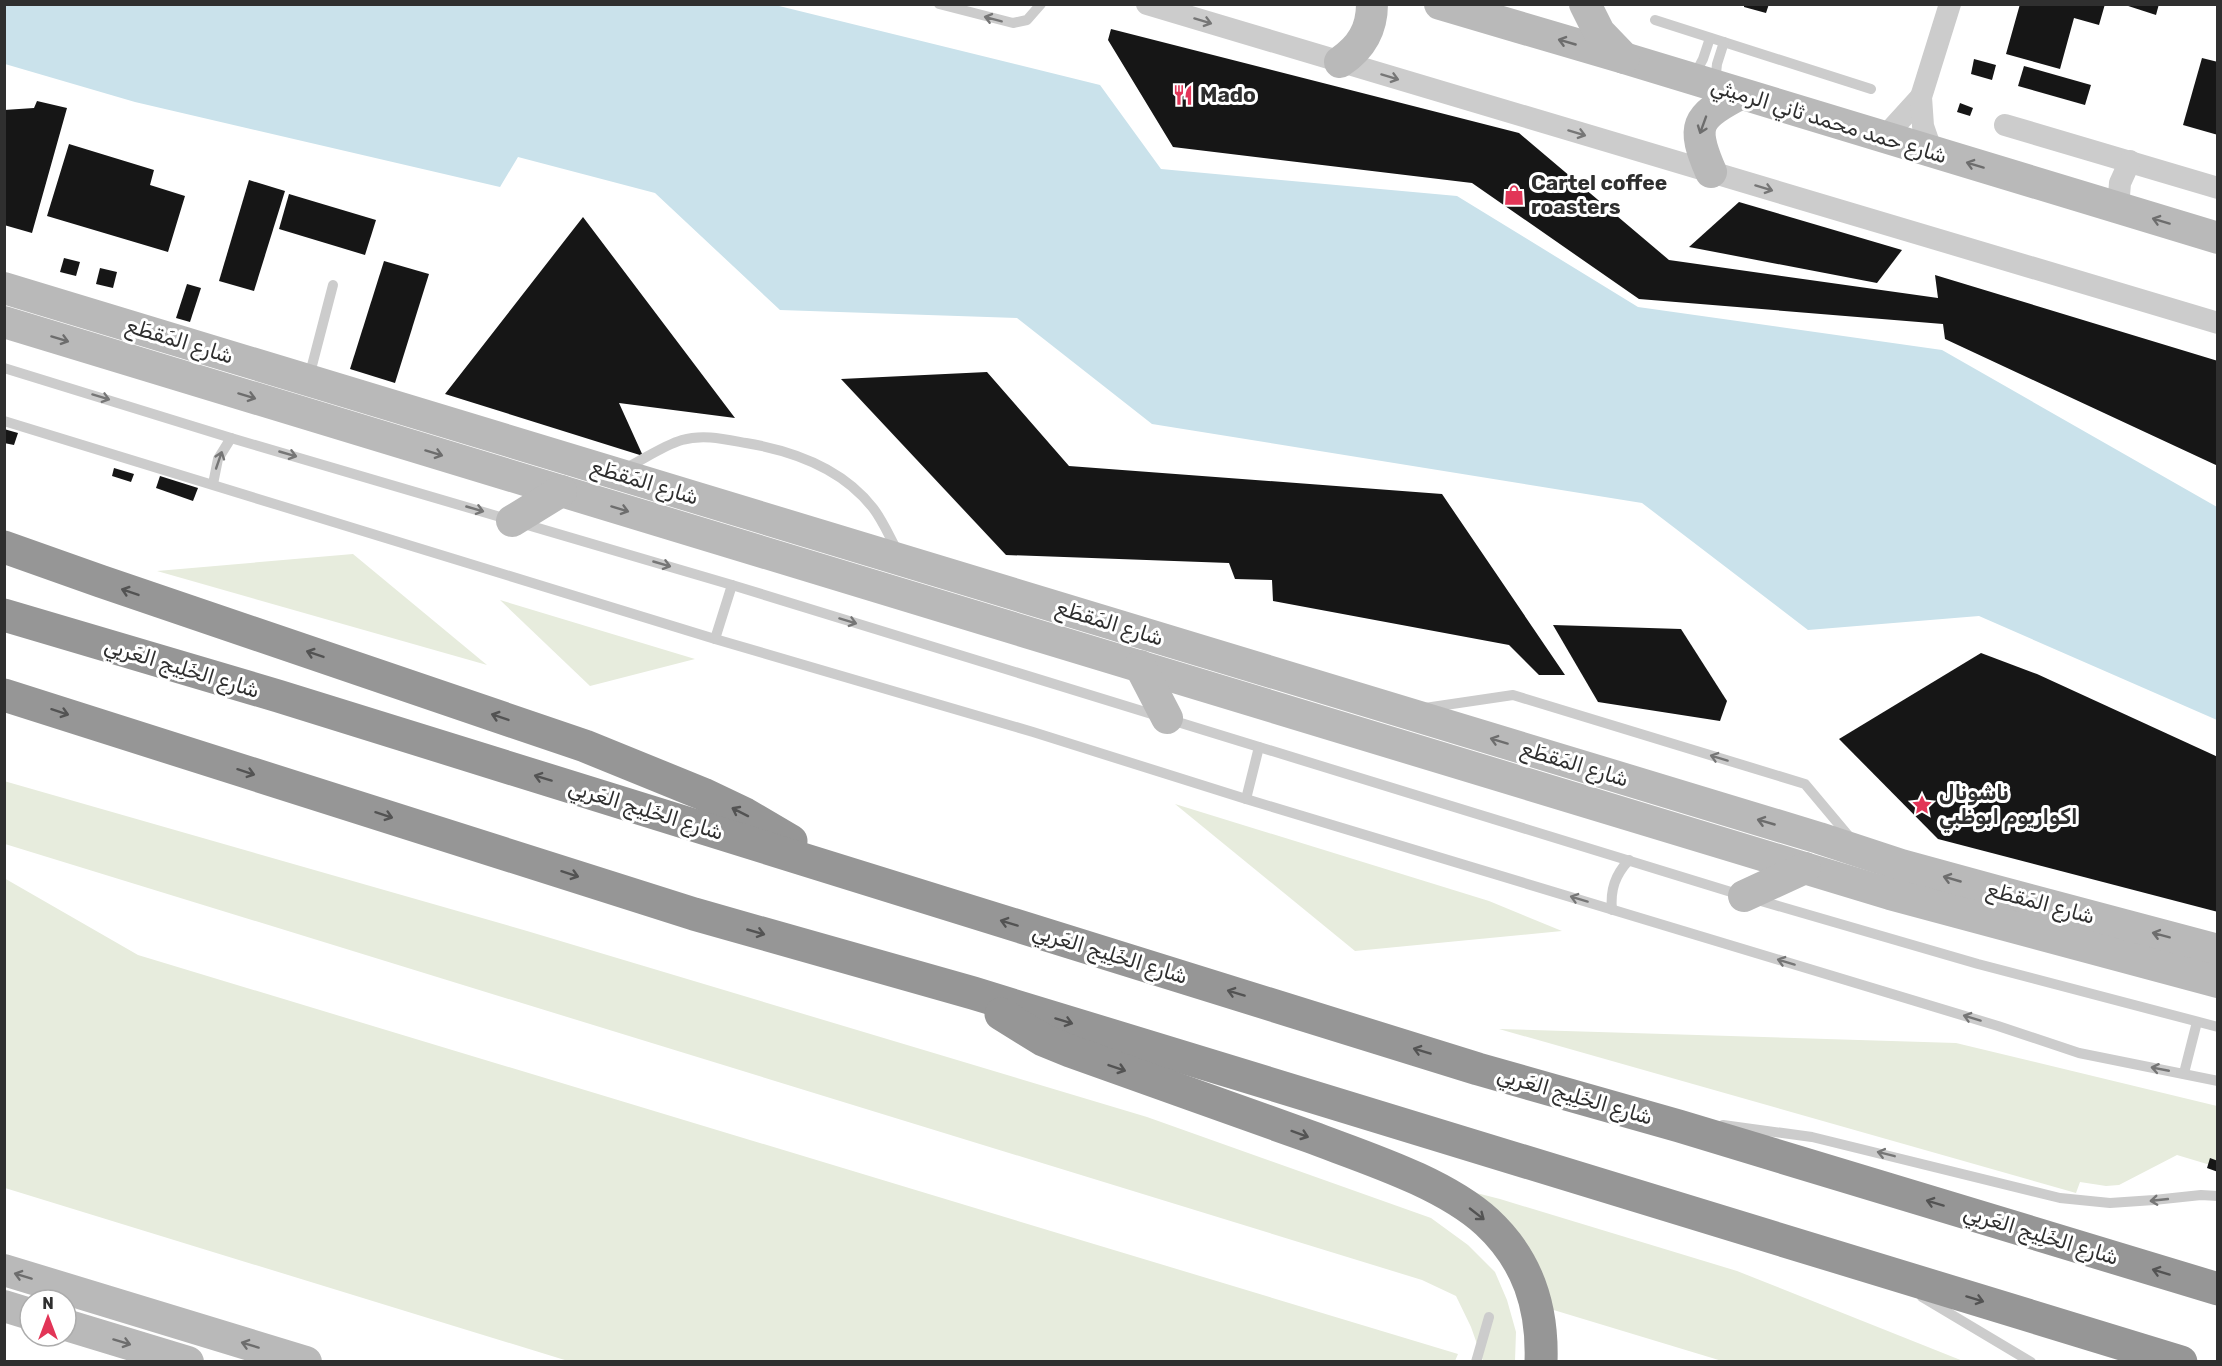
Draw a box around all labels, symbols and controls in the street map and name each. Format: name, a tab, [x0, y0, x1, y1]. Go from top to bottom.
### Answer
one-way arrow	[984, 12, 1003, 24]
one-way arrow	[1193, 16, 1212, 27]
one-way arrow	[1558, 36, 1577, 47]
one-way arrow	[1380, 72, 1399, 83]
street label: شارع حمد محمد ثاني الرميثي	[1707, 73, 1950, 172]
place label: Mado	[1200, 82, 1256, 107]
restaurant icon: Mado	[1171, 83, 1195, 107]
one-way arrow	[1696, 115, 1707, 134]
one-way arrow	[1567, 128, 1586, 139]
one-way arrow	[1966, 159, 1985, 170]
place label: Cartel coffee roasters	[1531, 170, 1667, 219]
shop icon: Cartel coffee roasters	[1502, 183, 1526, 207]
one-way arrow	[1754, 183, 1773, 194]
one-way arrow	[2152, 215, 2171, 226]
street label: شارع المَقطَع	[123, 312, 237, 372]
one-way arrow	[51, 334, 70, 345]
one-way arrow	[237, 391, 256, 402]
one-way arrow	[91, 393, 110, 404]
one-way arrow	[424, 448, 443, 459]
one-way arrow	[278, 449, 297, 460]
one-way arrow	[215, 451, 226, 470]
street label: شارع المَقطَع	[588, 453, 702, 513]
one-way arrow	[465, 504, 484, 516]
one-way arrow	[610, 504, 629, 515]
one-way arrow	[652, 559, 671, 570]
one-way arrow	[122, 585, 140, 596]
street label: شارع المَقطَع	[1053, 594, 1167, 654]
one-way arrow	[838, 616, 857, 627]
street label: شارع الخَلِيج العَربِي	[100, 632, 263, 707]
one-way arrow	[306, 648, 325, 659]
one-way arrow	[50, 707, 69, 718]
one-way arrow	[491, 710, 510, 721]
one-way arrow	[1490, 735, 1509, 746]
street label: شارع المَقطَع	[1518, 735, 1632, 795]
one-way arrow	[1710, 752, 1729, 763]
one-way arrow	[236, 767, 255, 778]
one-way arrow	[533, 772, 552, 783]
street label: شارع الخَلِيج العَربِي	[564, 774, 727, 849]
place label: ناشونال اكواريوم ابوظبي	[1939, 780, 2077, 833]
place icon: ناشونال اكواريوم ابوظبي	[1910, 793, 1934, 817]
one-way arrow	[731, 805, 749, 817]
one-way arrow	[374, 811, 393, 822]
one-way arrow	[1757, 816, 1776, 827]
one-way arrow	[560, 870, 579, 881]
one-way arrow	[1943, 873, 1962, 884]
street label: شارع المَقطَع	[1984, 876, 2098, 932]
one-way arrow	[1570, 893, 1589, 904]
one-way arrow	[1000, 917, 1019, 928]
street label: شارع الخَلِيج العَربِي	[1028, 918, 1191, 993]
one-way arrow	[746, 927, 765, 938]
one-way arrow	[2152, 929, 2171, 941]
one-way arrow	[1777, 956, 1796, 967]
one-way arrow	[1227, 987, 1246, 998]
one-way arrow	[1963, 1012, 1982, 1023]
one-way arrow	[1054, 1016, 1073, 1027]
one-way arrow	[1413, 1045, 1432, 1056]
street label: شارع الخَلِيج العَربِي	[1493, 1061, 1656, 1134]
one-way arrow	[1107, 1063, 1126, 1074]
one-way arrow	[2151, 1063, 2171, 1074]
one-way arrow	[1290, 1129, 1309, 1140]
one-way arrow	[1877, 1147, 1896, 1159]
one-way arrow	[2150, 1195, 2170, 1206]
one-way arrow	[1926, 1197, 1945, 1208]
street label: شارع الخَلِيج العَربِي	[1959, 1199, 2122, 1274]
one-way arrow	[1469, 1208, 1485, 1221]
one-way arrow	[2152, 1266, 2171, 1277]
one-way arrow	[14, 1270, 33, 1281]
north arrow	[18, 1288, 78, 1348]
text: N	[42, 1294, 54, 1313]
one-way arrow	[1965, 1294, 1984, 1305]
one-way arrow	[112, 1337, 131, 1348]
one-way arrow	[241, 1339, 260, 1350]

